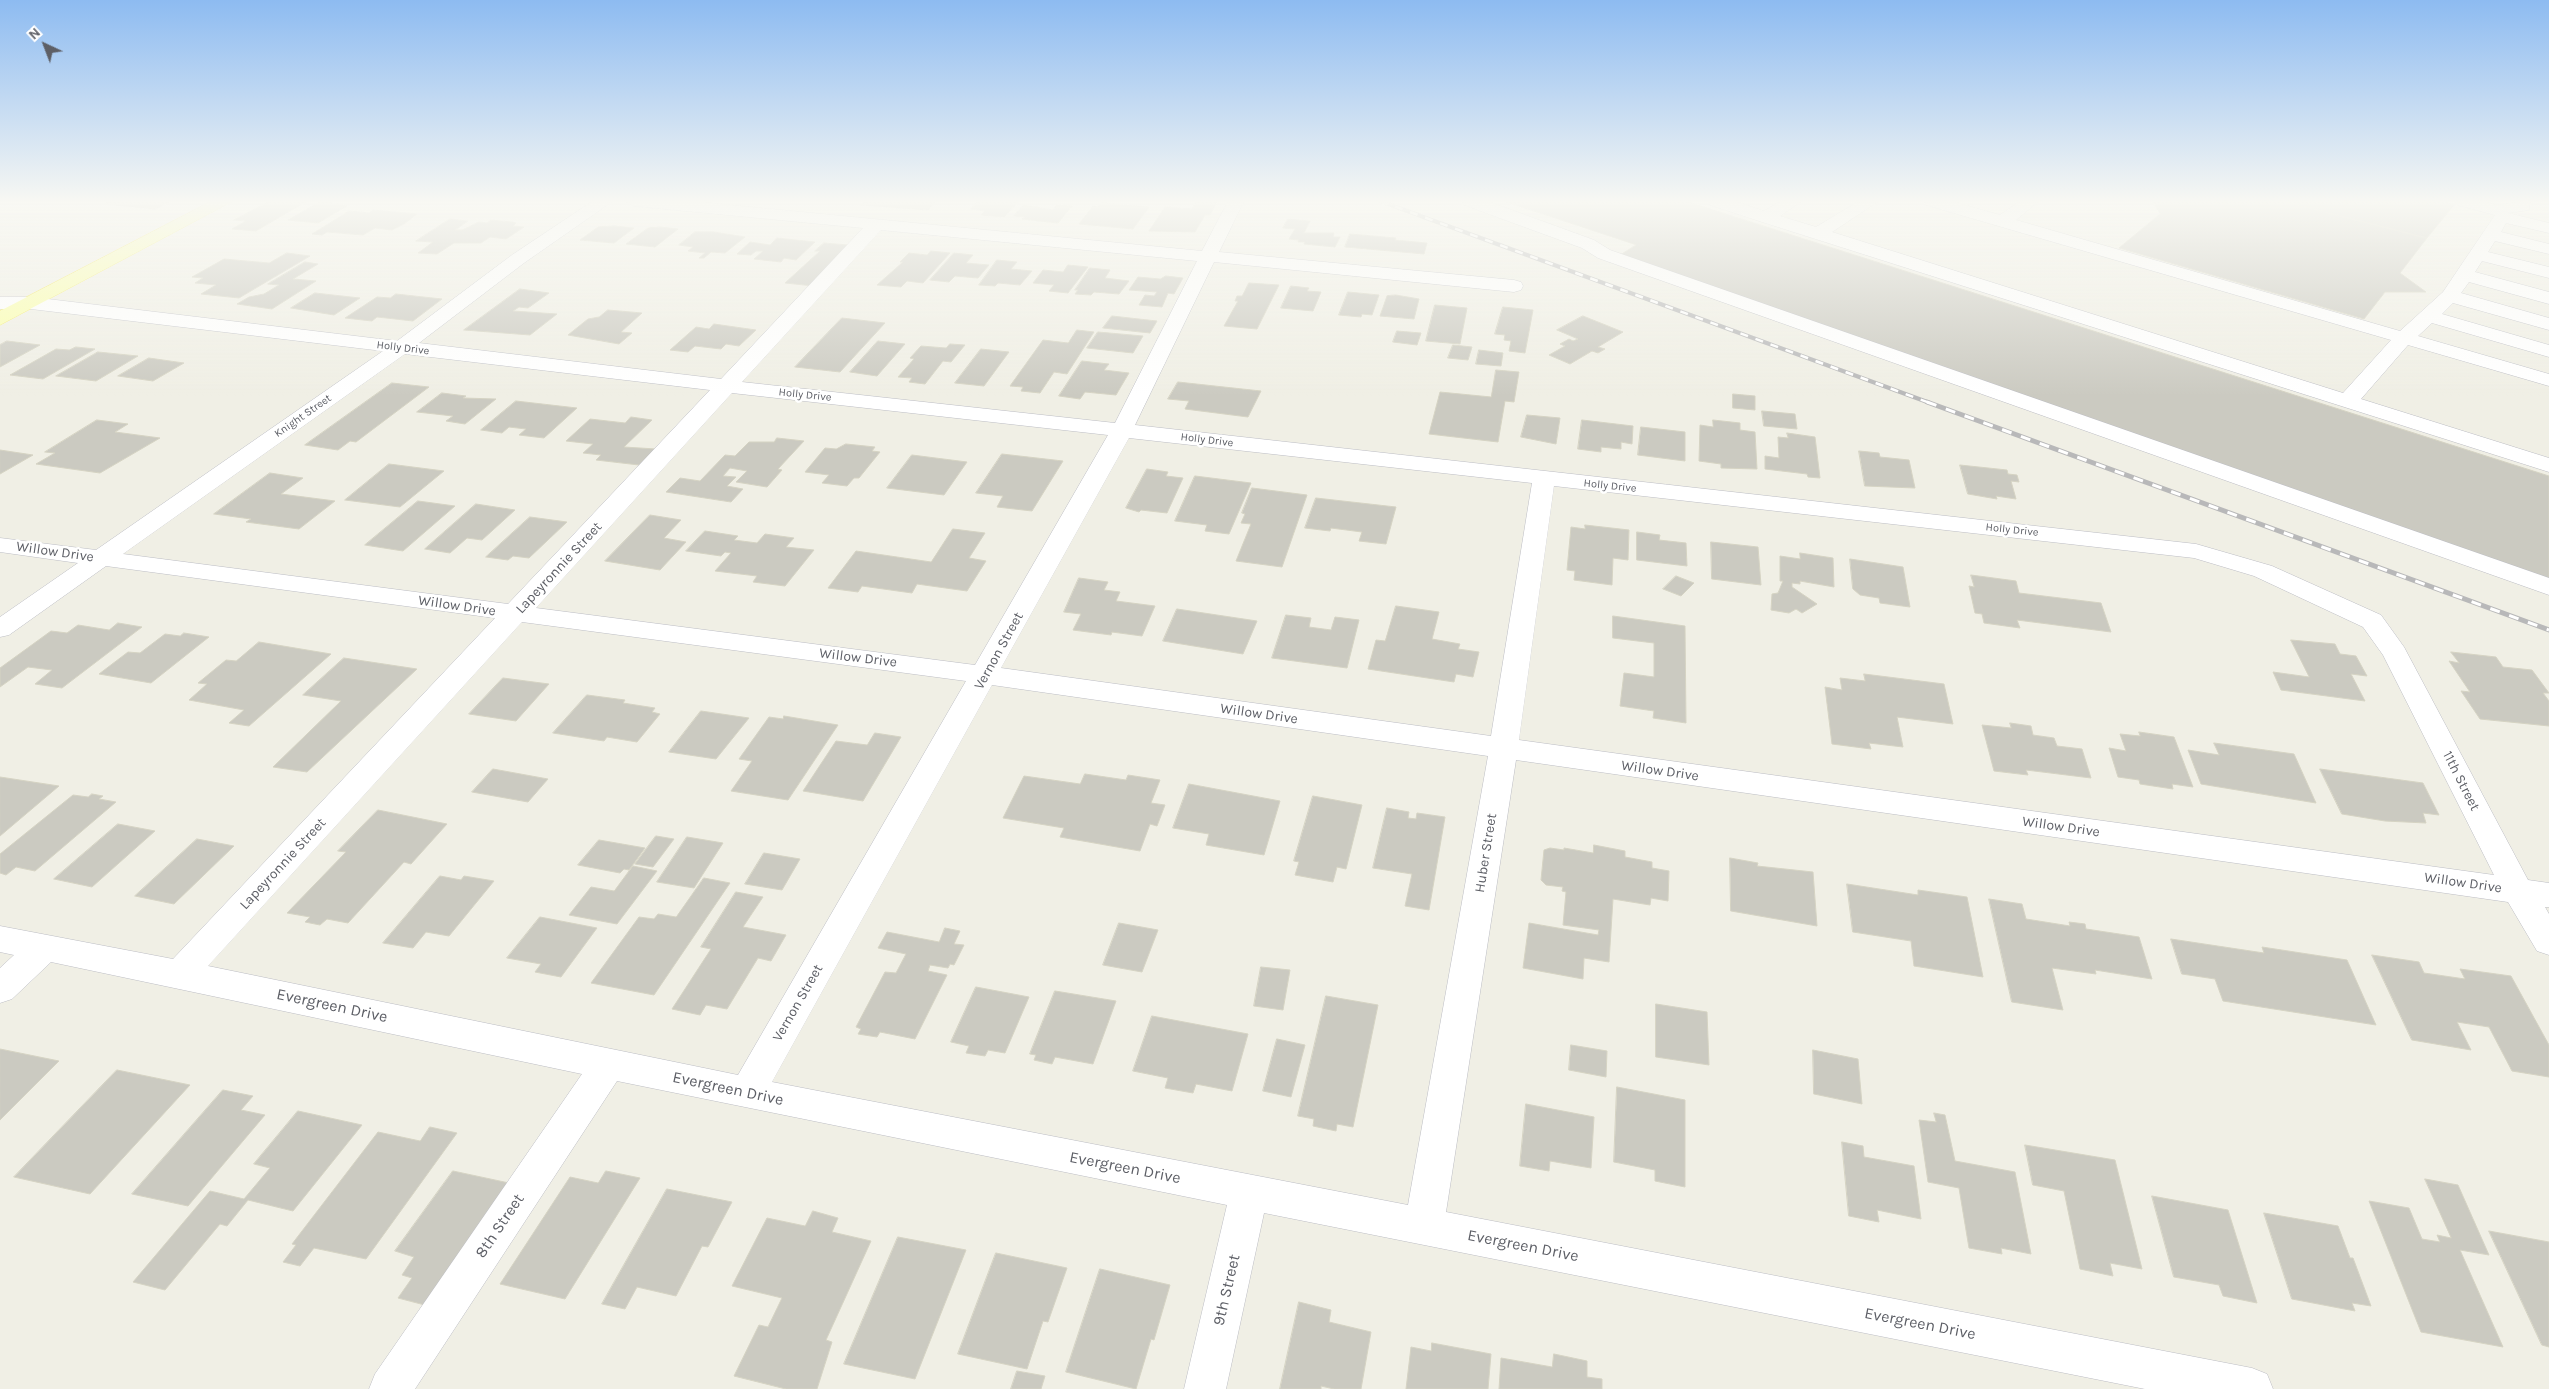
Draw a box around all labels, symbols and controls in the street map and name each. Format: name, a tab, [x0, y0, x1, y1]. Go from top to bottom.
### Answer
north arrow	[20, 20, 70, 70]
text: N	[25, 24, 44, 43]
street label: Holly Drive	[376, 338, 430, 358]
street label: Holly Drive	[778, 386, 832, 404]
street label: Knight Street	[272, 392, 334, 440]
street label: Holly Drive	[1180, 430, 1234, 450]
street label: Holly Drive	[1583, 477, 1637, 495]
street label: Lapeyronnie Street	[512, 519, 606, 617]
street label: Holly Drive	[1985, 521, 2039, 539]
street label: Willow Drive	[15, 538, 95, 566]
street label: Willow Drive	[417, 592, 497, 620]
street label: Vernon Street	[971, 609, 1027, 693]
street label: Willow Drive	[818, 645, 898, 671]
street label: Willow Drive	[1219, 700, 1299, 728]
street label: 11th Street	[2439, 748, 2483, 814]
street label: Willow Drive	[1620, 757, 1700, 785]
street label: Huber Street	[1471, 812, 1501, 894]
street label: Willow Drive	[2021, 813, 2101, 841]
street label: Lapeyronnie Street	[236, 815, 330, 913]
street label: Willow Drive	[2423, 869, 2503, 897]
street label: Vernon Street	[769, 962, 827, 1044]
street label: Evergreen Drive	[275, 985, 389, 1027]
street label: Evergreen Drive	[671, 1068, 785, 1110]
street label: Evergreen Drive	[1068, 1148, 1182, 1188]
street label: 8th Street	[472, 1190, 528, 1262]
street label: Evergreen Drive	[1466, 1226, 1580, 1266]
street label: 9th Street	[1209, 1252, 1245, 1328]
street label: Evergreen Drive	[1863, 1304, 1977, 1344]

